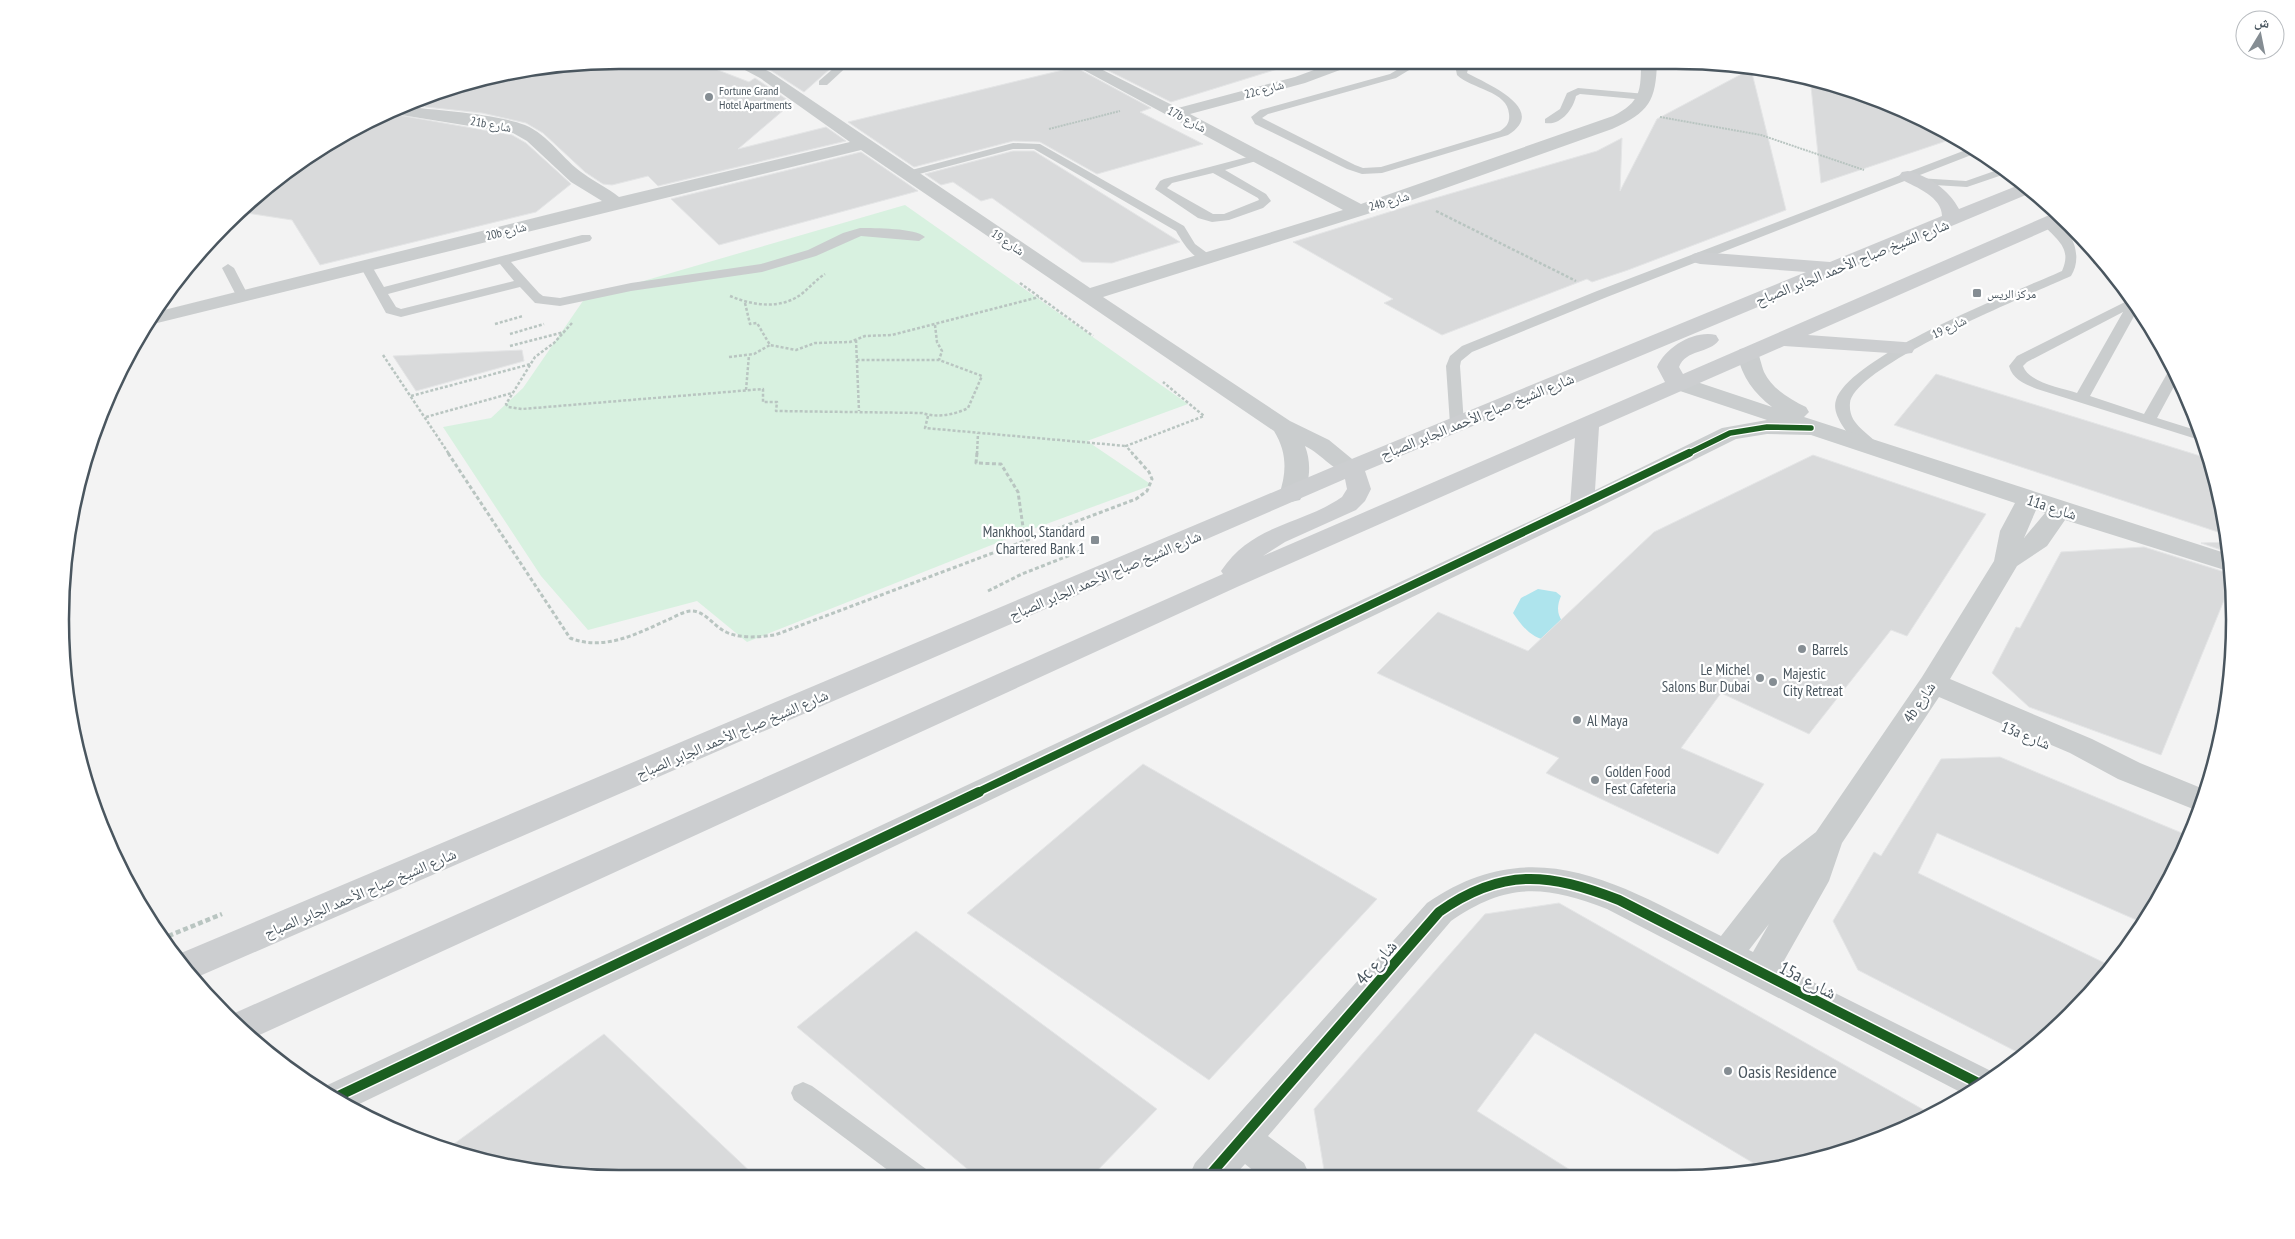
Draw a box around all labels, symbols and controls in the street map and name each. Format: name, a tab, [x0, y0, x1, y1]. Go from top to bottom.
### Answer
north arrow	[2235, 10, 2285, 60]
text: ش	[2253, 12, 2271, 32]
street label: 22c شارع	[1243, 77, 1286, 102]
place label: Fortune Grand Hotel Apartments	[719, 83, 792, 112]
marker: Fortune Grand Hotel Apartments	[703, 91, 715, 103]
street label: 17b شارع	[1165, 103, 1209, 136]
street label: 21b شارع	[469, 113, 513, 136]
street label: 24b شارع	[1367, 188, 1411, 215]
street label: شارع الشيخ صباح الأحمد الجابر الصباح	[1752, 214, 1952, 311]
street label: 20b شارع	[484, 219, 528, 244]
street label: شارع 19	[988, 226, 1027, 259]
place label: مركز الريس	[1987, 286, 2036, 301]
marker: مركز الريس	[1971, 287, 1983, 299]
street label: شارع 19	[1929, 313, 1969, 342]
street label: شارع الشيخ صباح الأحمد الجابر الصباح	[1377, 368, 1577, 465]
street label: 11a شارع	[2024, 490, 2079, 525]
place label: Mankhool, Standard Chartered Bank 1	[983, 522, 1085, 558]
street label: شارع الشيخ صباح الأحمد الجابر الصباح	[1006, 526, 1205, 625]
marker: Mankhool, Standard Chartered Bank 1	[1089, 534, 1101, 546]
place label: Barrels	[1812, 640, 1848, 659]
marker: Barrels	[1796, 643, 1808, 655]
place label: Le Michel Salons Bur Dubai	[1662, 660, 1750, 696]
place label: Majestic City Retreat	[1783, 664, 1843, 700]
marker: Le Michel Salons Bur Dubai	[1754, 672, 1766, 684]
marker: Majestic City Retreat	[1767, 676, 1779, 688]
street label: 4b شارع	[1899, 678, 1940, 727]
street label: شارع الشيخ صباح الأحمد الجابر الصباح	[633, 685, 832, 784]
place label: Al Maya	[1587, 711, 1628, 730]
marker: Al Maya	[1571, 714, 1583, 726]
street label: 13a شارع	[1998, 717, 2053, 754]
place label: Golden Food Fest Cafeteria	[1605, 762, 1676, 798]
marker: Golden Food Fest Cafeteria	[1589, 774, 1601, 786]
street label: شارع الشيخ صباح الأحمد الجابر الصباح	[261, 844, 460, 943]
street label: 4c شارع	[1350, 935, 1402, 989]
street label: 15a شارع	[1775, 956, 1841, 1004]
place label: Oasis Residence	[1738, 1060, 1837, 1083]
marker: Oasis Residence	[1722, 1065, 1734, 1077]

